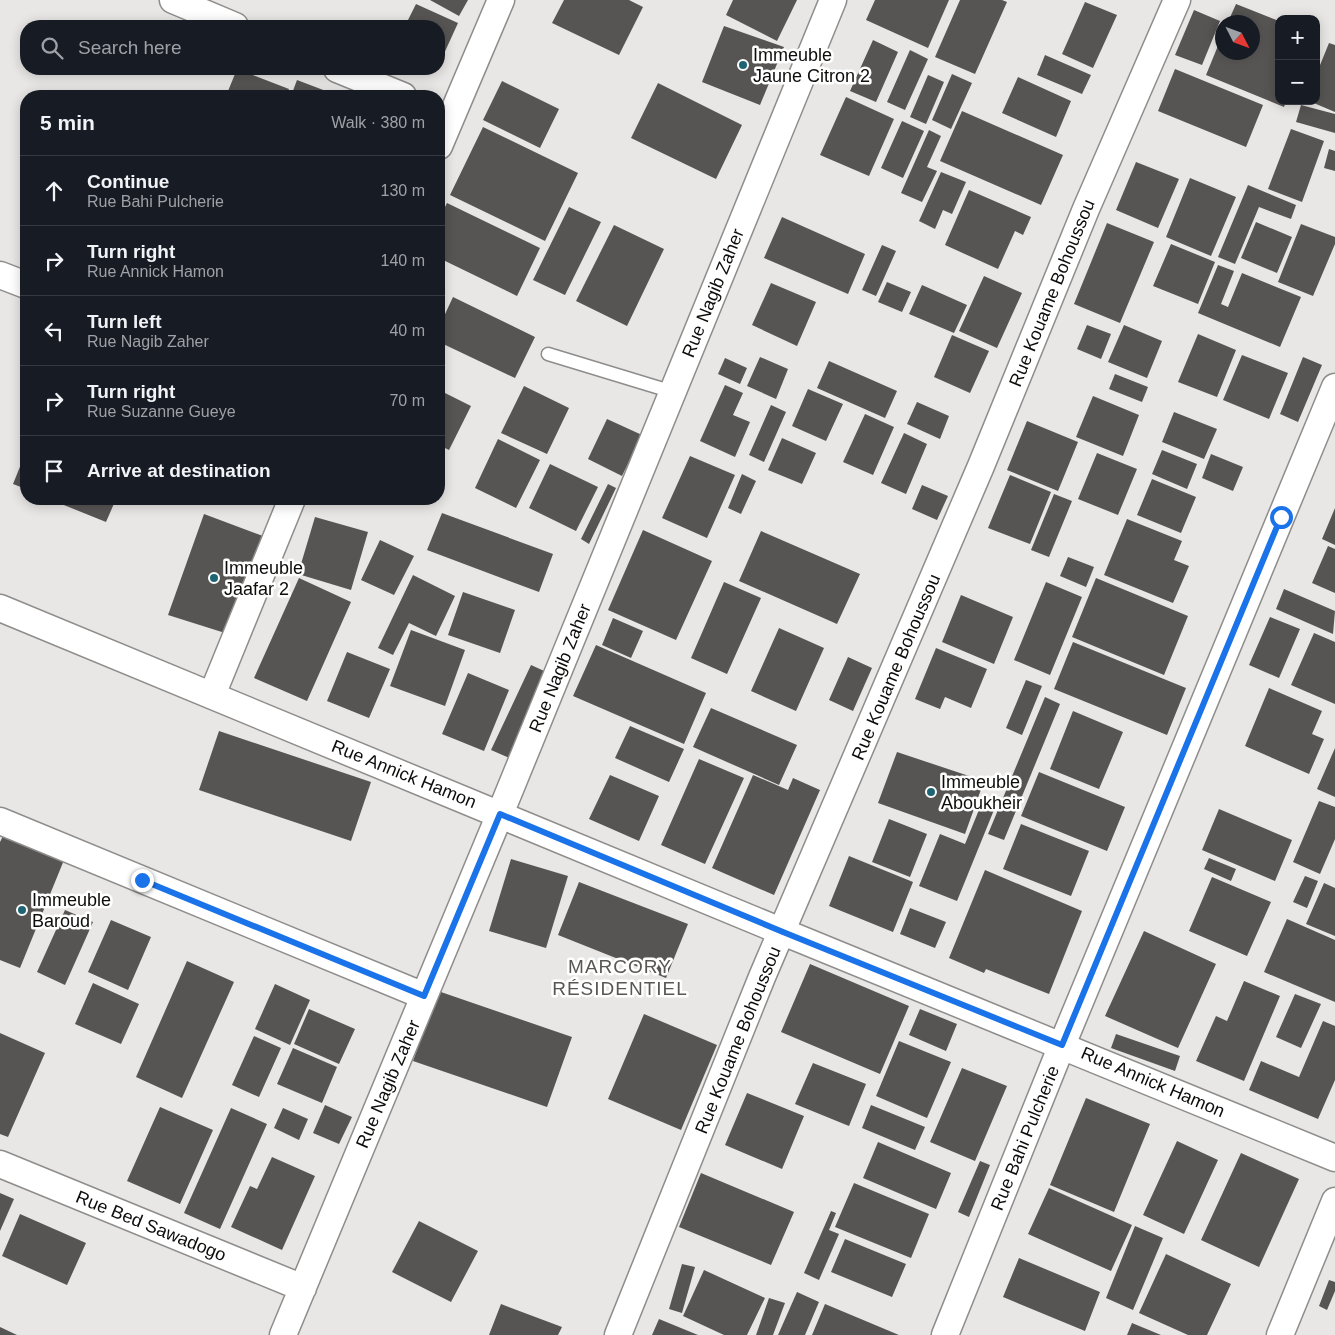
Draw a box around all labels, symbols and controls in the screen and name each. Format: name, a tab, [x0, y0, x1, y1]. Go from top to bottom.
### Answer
north arrow	[1215, 15, 1260, 60]
map controls	[1275, 15, 1320, 105]
button: +	[1275, 15, 1320, 60]
search box	[20, 20, 445, 75]
icon: search	[38, 34, 66, 62]
text: Search here	[78, 37, 182, 58]
place label: Immeuble Jaune Citron 2	[753, 45, 870, 86]
marker: Immeuble Jaune Citron 2	[737, 59, 749, 71]
button: −	[1275, 60, 1320, 105]
text: 5 min	[40, 111, 95, 134]
text: Walk · 380 m	[331, 114, 425, 131]
text: Continue	[87, 171, 169, 192]
icon: ahead	[40, 177, 68, 205]
text: 130 m	[381, 182, 425, 199]
text: Rue Bahi Pulcherie	[87, 193, 224, 210]
street label: Rue Kouame Bohoussou	[1005, 196, 1099, 390]
street label: Rue Nagib Zaher	[678, 226, 748, 360]
text: Turn right	[87, 241, 175, 262]
icon: right	[40, 247, 68, 275]
text: 140 m	[381, 252, 425, 269]
text: Rue Annick Hamon	[87, 263, 224, 280]
text: Turn left	[87, 311, 162, 332]
icon: left	[40, 317, 68, 345]
text: 40 m	[389, 322, 425, 339]
text: Rue Nagib Zaher	[87, 333, 209, 350]
text: Turn right	[87, 381, 175, 402]
icon: right	[40, 387, 68, 415]
text: 70 m	[389, 392, 425, 409]
text: Rue Suzanne Gueye	[87, 403, 236, 420]
icon: arrive	[40, 457, 68, 485]
text: Arrive at destination	[87, 460, 271, 481]
route start	[1270, 506, 1293, 529]
place label: Immeuble Jaafar 2	[224, 558, 303, 599]
street label: Rue Kouame Bohoussou	[848, 571, 944, 763]
marker: Immeuble Jaafar 2	[208, 572, 220, 584]
street label: Rue Nagib Zaher	[525, 601, 595, 735]
street label: Rue Annick Hamon	[329, 736, 479, 812]
place label: Immeuble Aboukheir	[941, 772, 1022, 813]
marker: Immeuble Aboukheir	[925, 786, 937, 798]
route end	[131, 869, 154, 892]
place label: Immeuble Baroud	[32, 890, 111, 931]
marker: Immeuble Baroud	[16, 904, 28, 916]
street label: Rue Kouame Bohoussou	[691, 943, 785, 1137]
district label: MARCORY RÉSIDENTIEL	[552, 956, 688, 999]
street label: Rue Nagib Zaher	[352, 1017, 424, 1151]
street label: Rue Annick Hamon	[1078, 1043, 1228, 1121]
street label: Rue Bahi Pulcherie	[987, 1063, 1063, 1213]
street label: Rue Bed Sawadogo	[73, 1187, 229, 1265]

